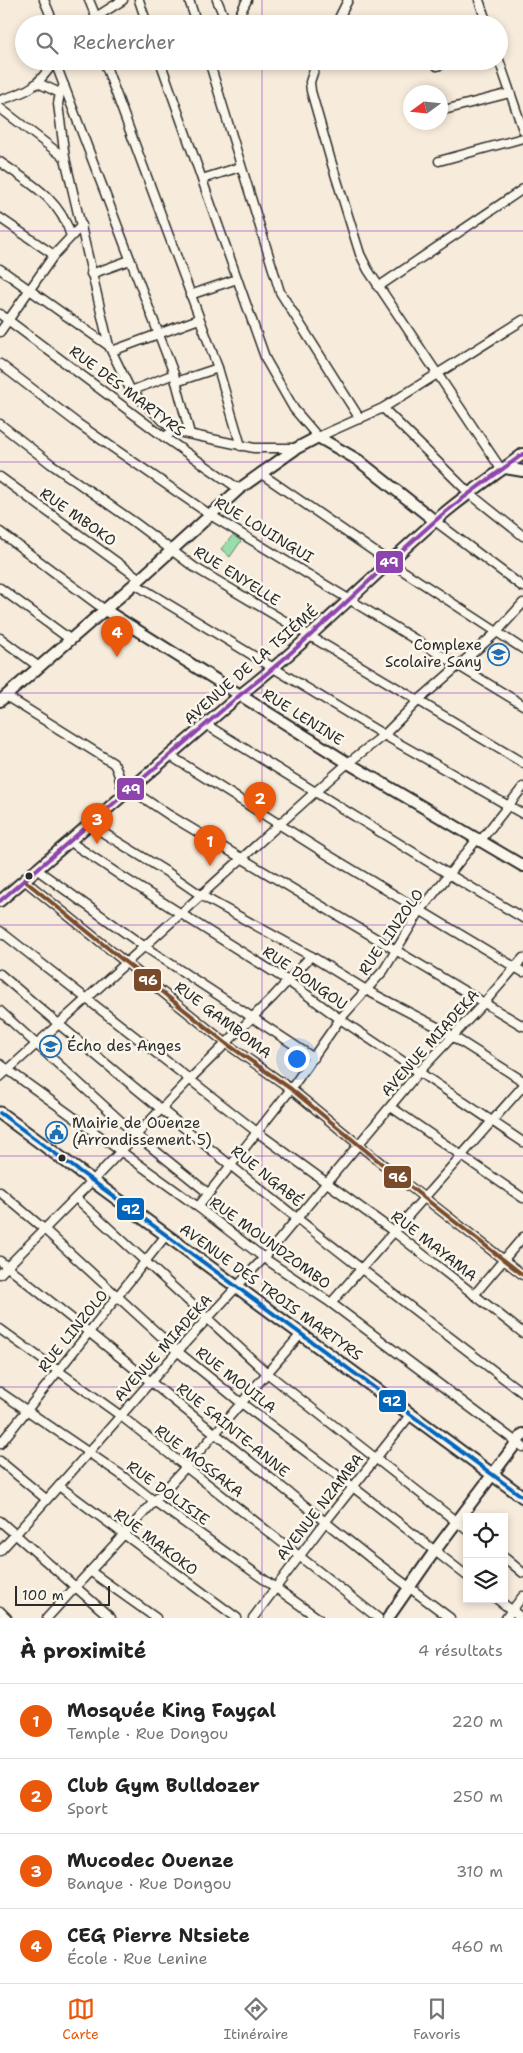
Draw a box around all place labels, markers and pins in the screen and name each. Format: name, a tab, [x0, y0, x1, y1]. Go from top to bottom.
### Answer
pin: 4	[101, 616, 133, 657]
place label: Complexe Scolaire Sany	[385, 635, 482, 672]
school or university icon: Complexe Scolaire Sany	[486, 642, 510, 666]
pin: 2	[244, 782, 276, 823]
pin: 3	[81, 803, 113, 844]
pin: 1	[194, 825, 226, 866]
unlabelled marker	[24, 871, 34, 881]
school or university icon: Écho des Anges	[39, 1034, 63, 1058]
place label: Écho des Anges	[67, 1035, 181, 1056]
place label: Mairie de Ouenze (Arrondissement 5)	[72, 1113, 212, 1150]
public building icon: Mairie de Ouenze (Arrondissement 5)	[44, 1120, 68, 1144]
unlabelled marker	[57, 1153, 67, 1163]

